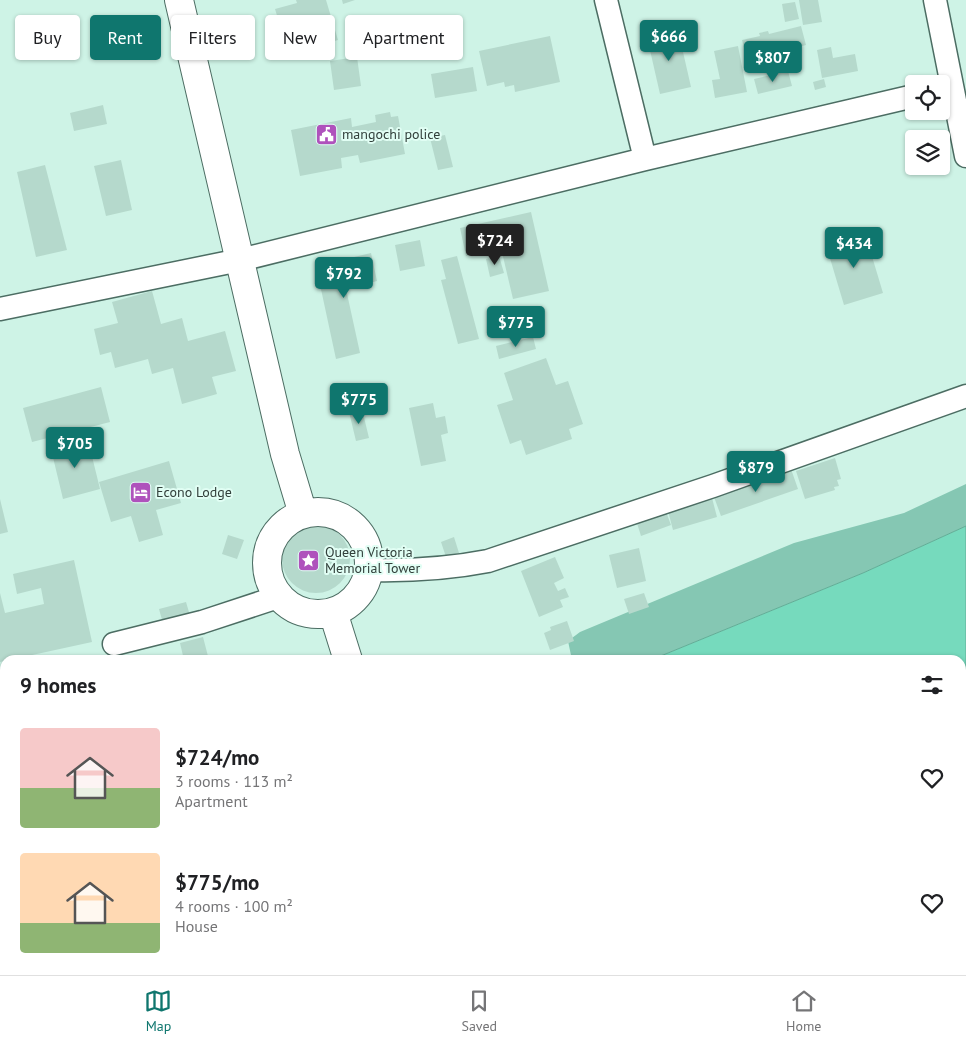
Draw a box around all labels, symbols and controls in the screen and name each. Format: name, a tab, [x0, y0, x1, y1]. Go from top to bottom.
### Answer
chip: Buy	[15, 15, 80, 60]
chip: Rent	[90, 15, 161, 60]
chip: Filters	[171, 15, 255, 60]
chip: New	[265, 15, 335, 60]
chip: Apartment	[345, 15, 463, 60]
pin: $666	[639, 20, 699, 62]
text: $666	[651, 26, 687, 46]
pin: $807	[743, 41, 803, 83]
text: $807	[755, 47, 791, 67]
map controls	[905, 75, 950, 175]
button: locate	[905, 75, 950, 120]
public building icon: mangochi police	[314, 122, 338, 146]
place label: mangochi police	[342, 125, 440, 143]
button: layers	[905, 130, 950, 175]
pin: $724	[465, 224, 525, 266]
pin: $434	[824, 226, 884, 269]
text: $724	[477, 230, 513, 250]
text: $434	[836, 233, 872, 253]
pin: $792	[314, 256, 374, 299]
text: $792	[326, 263, 362, 283]
pin: $775	[486, 306, 546, 348]
text: $775	[498, 312, 534, 332]
pin: $775	[329, 382, 389, 425]
text: $775	[341, 389, 377, 409]
pin: $705	[45, 426, 105, 469]
text: $705	[57, 433, 93, 453]
pin: $879	[726, 450, 786, 493]
text: $879	[738, 457, 774, 477]
hotel icon: Econo Lodge	[128, 480, 152, 504]
place label: Econo Lodge	[156, 483, 232, 501]
place label: Queen Victoria Memorial Tower	[325, 543, 420, 577]
place icon: Queen Victoria Memorial Tower	[297, 548, 321, 572]
icon: filters	[918, 671, 946, 699]
text: 9 homes	[20, 672, 96, 699]
text: $724/mo	[175, 744, 259, 771]
icon: home	[60, 748, 120, 808]
icon: heart	[918, 764, 946, 792]
text: 3 rooms · 113 m²	[175, 771, 293, 791]
text: Apartment	[175, 791, 248, 811]
text: $775/mo	[175, 869, 259, 896]
icon: home	[60, 873, 120, 933]
icon: heart	[918, 889, 946, 917]
text: 4 rooms · 100 m²	[175, 896, 293, 916]
text: House	[175, 916, 218, 936]
tab: Map	[144, 987, 172, 1035]
tab: Saved	[461, 987, 497, 1035]
tab: Home	[786, 987, 821, 1035]

